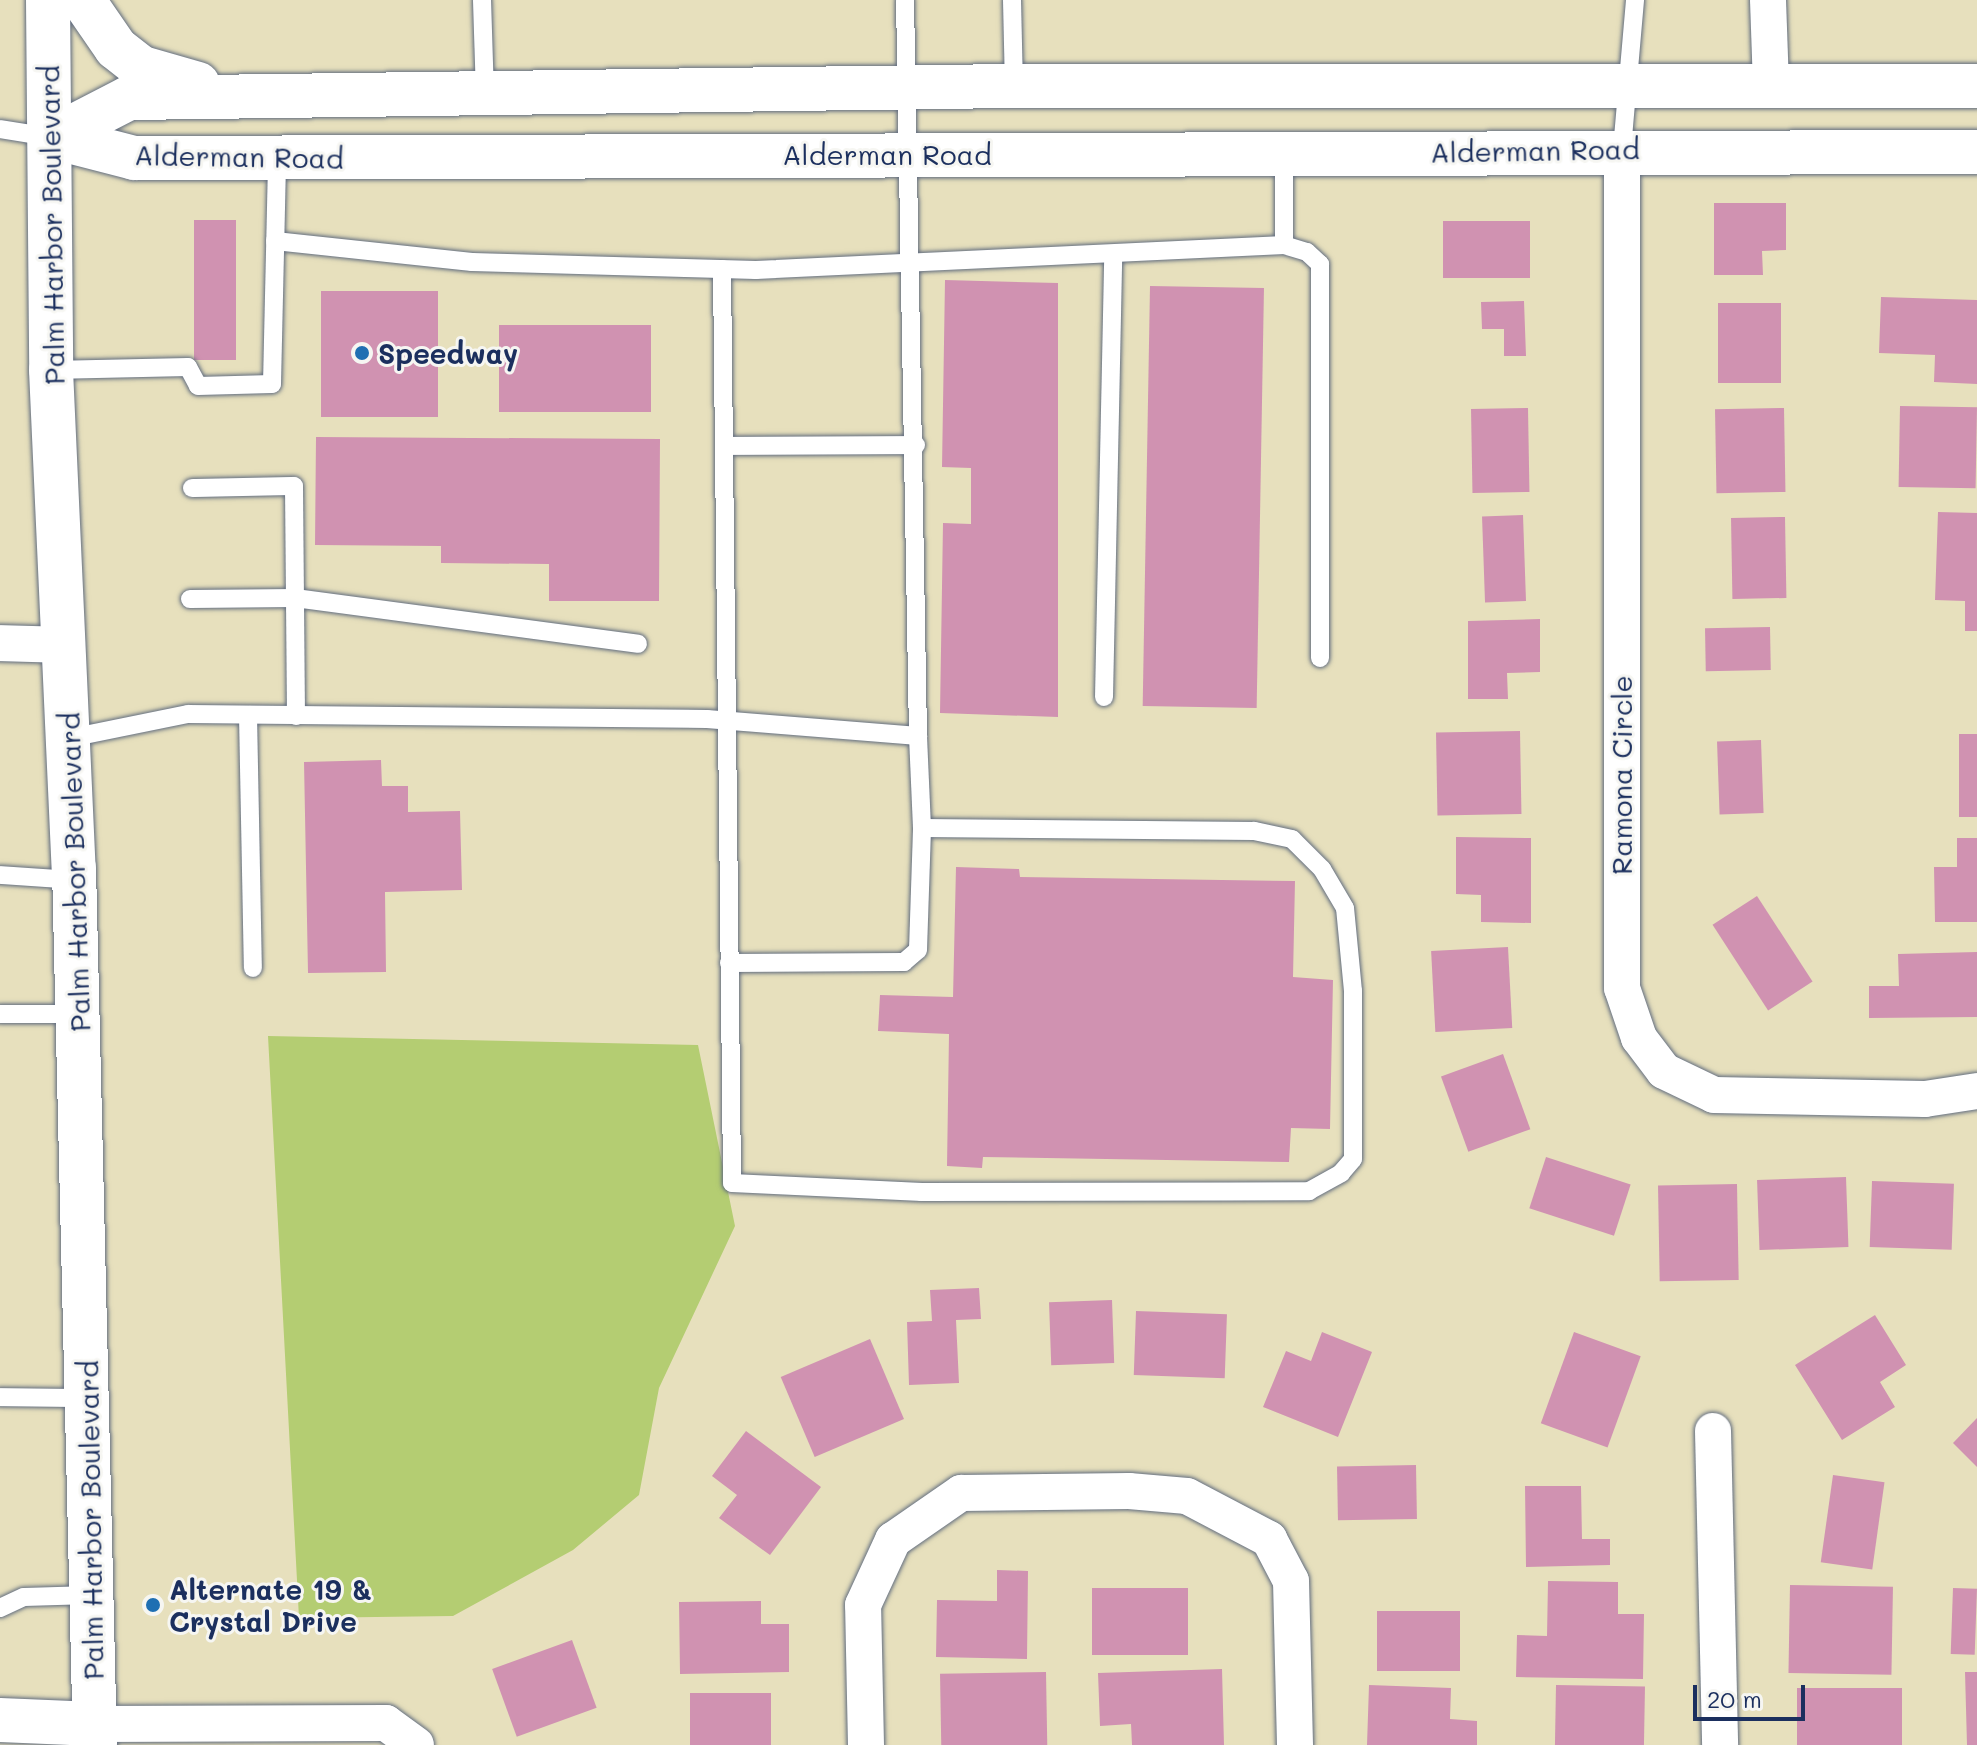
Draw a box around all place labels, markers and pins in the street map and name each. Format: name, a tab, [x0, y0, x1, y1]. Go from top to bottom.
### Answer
place label: Speedway	[378, 336, 518, 370]
marker: Speedway	[353, 344, 371, 362]
place label: Alternate 19 & Crystal Drive	[169, 1572, 373, 1638]
marker: Alternate 19 & Crystal Drive	[144, 1596, 162, 1614]

